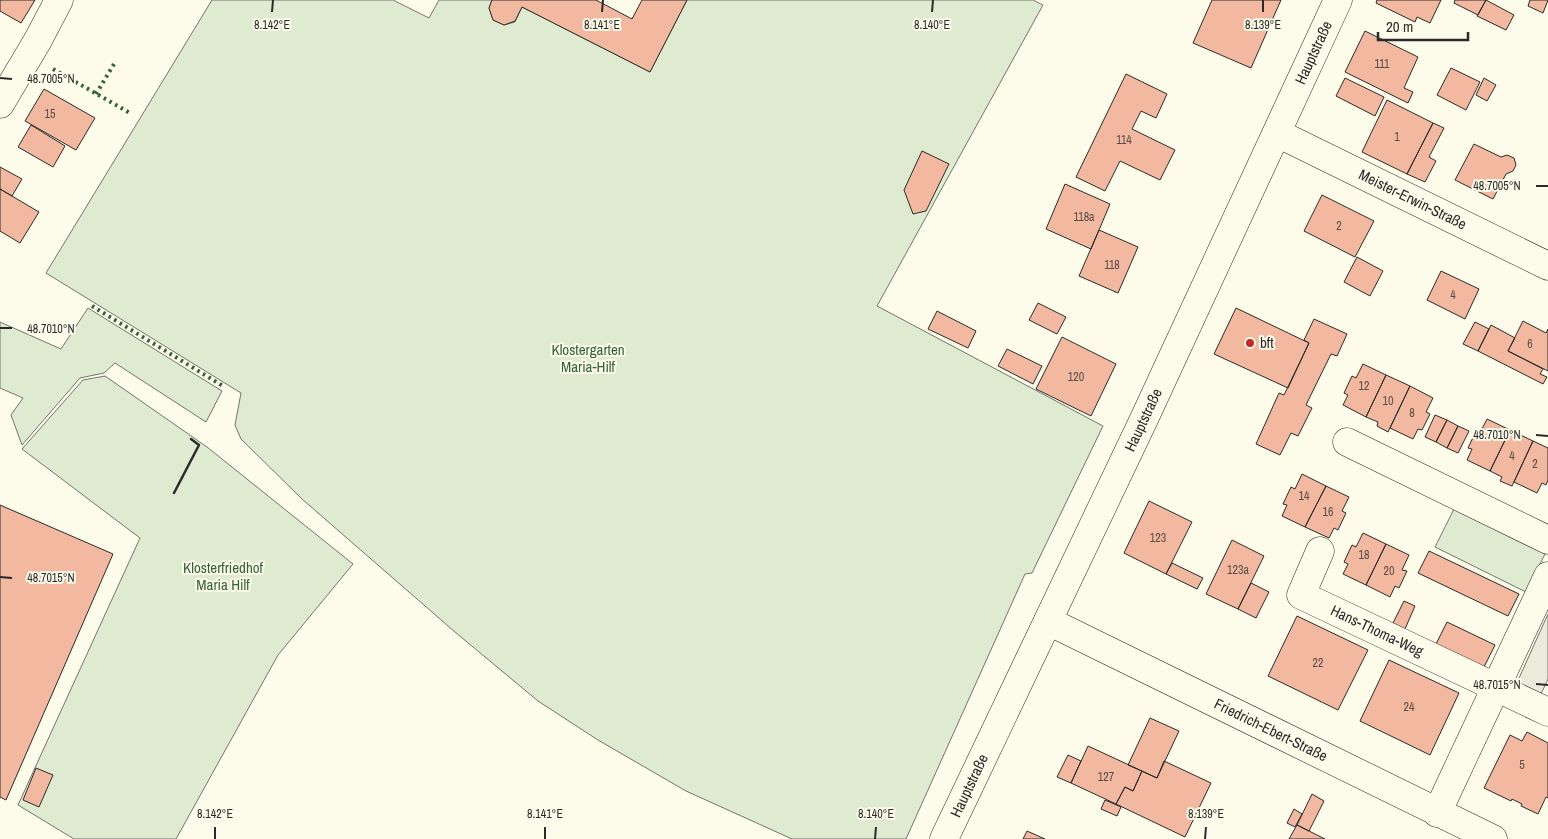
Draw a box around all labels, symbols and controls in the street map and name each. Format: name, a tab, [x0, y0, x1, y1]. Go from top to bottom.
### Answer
scale bar	[1378, 10, 1468, 42]
text: 20 m	[1386, 16, 1413, 37]
text: 8.142°E	[254, 17, 290, 33]
text: 8.141°E	[584, 17, 620, 33]
text: 8.140°E	[914, 17, 950, 33]
text: 8.139°E	[1245, 17, 1281, 33]
street label: Hauptstraße	[1289, 17, 1337, 87]
house number: 111	[1375, 56, 1390, 72]
text: 48.7005°N	[27, 71, 75, 87]
house number: 15	[45, 106, 56, 122]
house number: 1	[1394, 129, 1400, 145]
house number: 114	[1116, 132, 1132, 148]
street label: Meister-Erwin-Straße	[1355, 164, 1470, 235]
text: 48.7005°N	[1473, 178, 1521, 194]
house number: 118a	[1073, 209, 1095, 225]
house number: 2	[1336, 218, 1342, 234]
house number: 118	[1104, 257, 1120, 273]
house number: 4	[1450, 287, 1456, 303]
text: 48.7010°N	[27, 321, 75, 337]
place label: bft	[1260, 332, 1274, 353]
house number: 6	[1527, 336, 1533, 352]
marker: bft	[1244, 337, 1256, 349]
park label: Klostergarten Maria-Hilf	[551, 339, 625, 377]
house number: 120	[1068, 369, 1084, 385]
house number: 12	[1359, 378, 1369, 394]
street label: Hauptstraße	[1119, 385, 1167, 455]
house number: 10	[1383, 393, 1393, 409]
house number: 8	[1409, 405, 1415, 421]
text: 48.7010°N	[1473, 427, 1521, 443]
house number: 4	[1509, 448, 1515, 464]
house number: 2	[1532, 456, 1538, 472]
house number: 14	[1299, 488, 1310, 504]
house number: 16	[1323, 504, 1333, 520]
house number: 123	[1150, 530, 1166, 546]
house number: 18	[1359, 547, 1369, 563]
park label: Klosterfriedhof Maria Hilf	[183, 557, 264, 595]
house number: 123a	[1227, 562, 1249, 578]
house number: 20	[1384, 563, 1394, 579]
text: 48.7015°N	[27, 570, 75, 586]
street label: Hans-Thoma-Weg	[1327, 600, 1427, 662]
house number: 22	[1313, 655, 1323, 671]
text: 48.7015°N	[1473, 677, 1521, 693]
street label: Friedrich-Ebert-Straße	[1211, 693, 1331, 766]
house number: 24	[1404, 699, 1415, 715]
street label: Hauptstraße	[945, 750, 993, 821]
house number: 5	[1519, 757, 1525, 773]
house number: 127	[1098, 769, 1115, 785]
text: 8.142°E	[197, 806, 233, 822]
text: 8.141°E	[527, 806, 563, 822]
text: 8.140°E	[858, 806, 894, 822]
text: 8.139°E	[1188, 806, 1224, 822]

